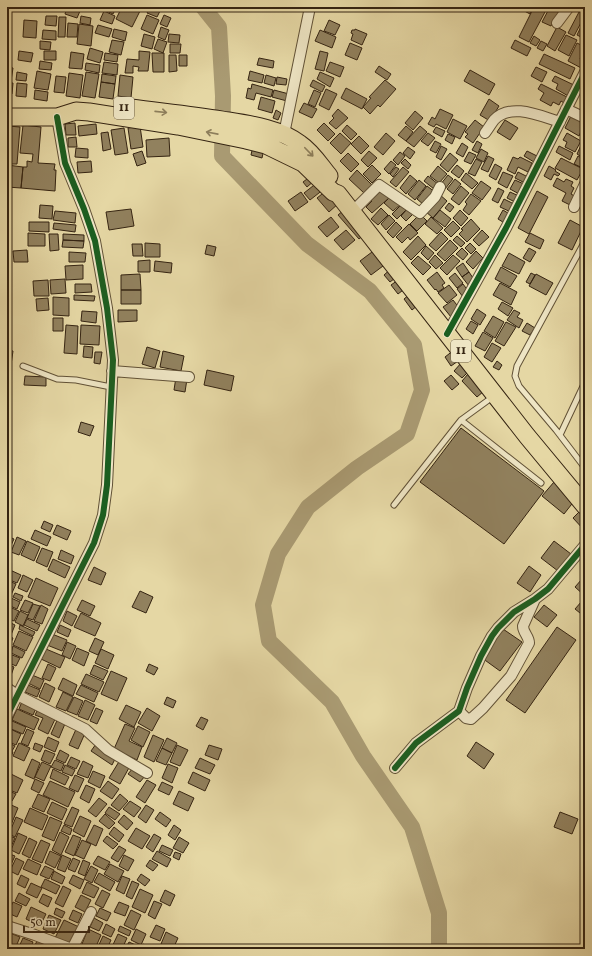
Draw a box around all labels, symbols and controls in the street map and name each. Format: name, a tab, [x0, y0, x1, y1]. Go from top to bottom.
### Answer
road number: 11	[114, 97, 134, 119]
one-way arrow	[154, 108, 167, 115]
one-way arrow	[206, 129, 219, 137]
one-way arrow	[304, 147, 314, 157]
road number: 11	[451, 340, 471, 362]
scale bar	[24, 908, 89, 934]
text: 50 m	[30, 915, 56, 931]

